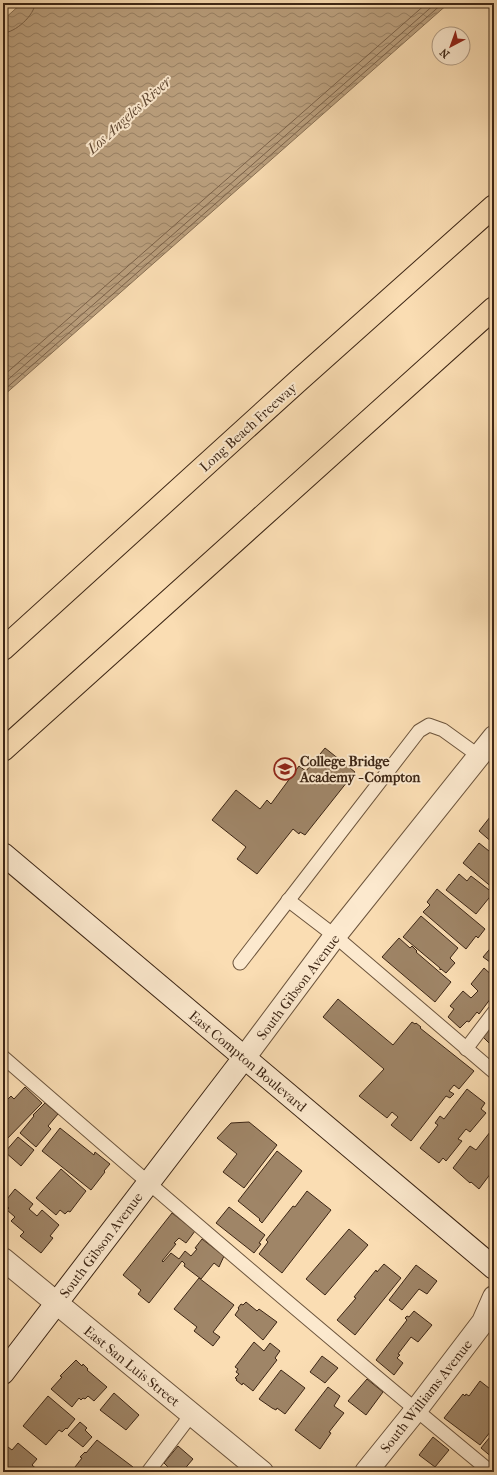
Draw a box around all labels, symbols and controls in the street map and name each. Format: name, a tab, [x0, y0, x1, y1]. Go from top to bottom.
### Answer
north arrow	[431, 26, 471, 66]
text: N	[437, 45, 452, 61]
water label: Los Angeles River	[82, 71, 176, 158]
street label: Long Beach Freeway	[196, 379, 301, 475]
place label: College Bridge Academy - Compton	[299, 753, 421, 786]
school or university icon: College Bridge Academy - Compton	[272, 756, 298, 782]
street label: South Gibson Avenue	[253, 931, 344, 1043]
street label: East Compton Boulevard	[185, 1007, 310, 1116]
street label: South Gibson Avenue	[56, 1189, 147, 1301]
street label: East San Luis Street	[80, 1322, 183, 1410]
street label: South Williams Avenue	[377, 1336, 476, 1456]

